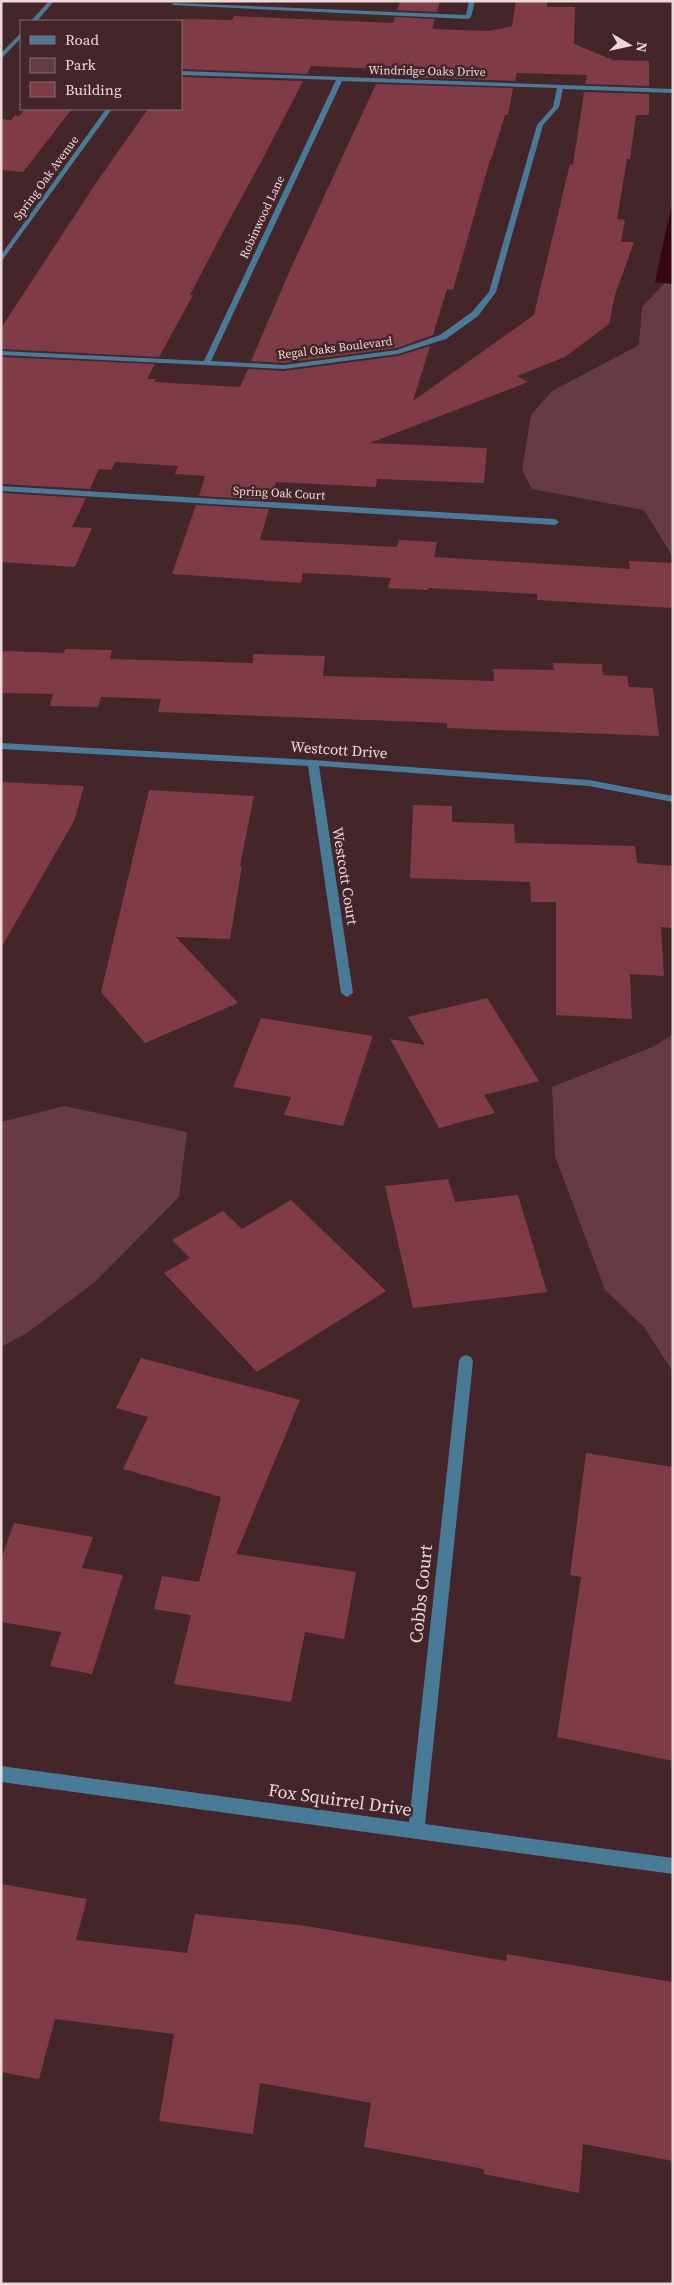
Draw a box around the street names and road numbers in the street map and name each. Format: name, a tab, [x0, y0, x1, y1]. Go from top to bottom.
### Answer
street label: Windridge Oaks Drive	[368, 62, 486, 80]
street label: Spring Oak Avenue	[10, 132, 82, 224]
street label: Robinwood Lane	[236, 173, 288, 261]
street label: Regal Oaks Boulevard	[277, 333, 394, 363]
street label: Spring Oak Court	[233, 483, 326, 503]
street label: Westcott Drive	[290, 736, 389, 763]
street label: Westcott Court	[327, 825, 364, 927]
street label: Cobbs Court	[403, 1543, 438, 1644]
street label: Fox Squirrel Drive	[267, 1777, 414, 1822]

